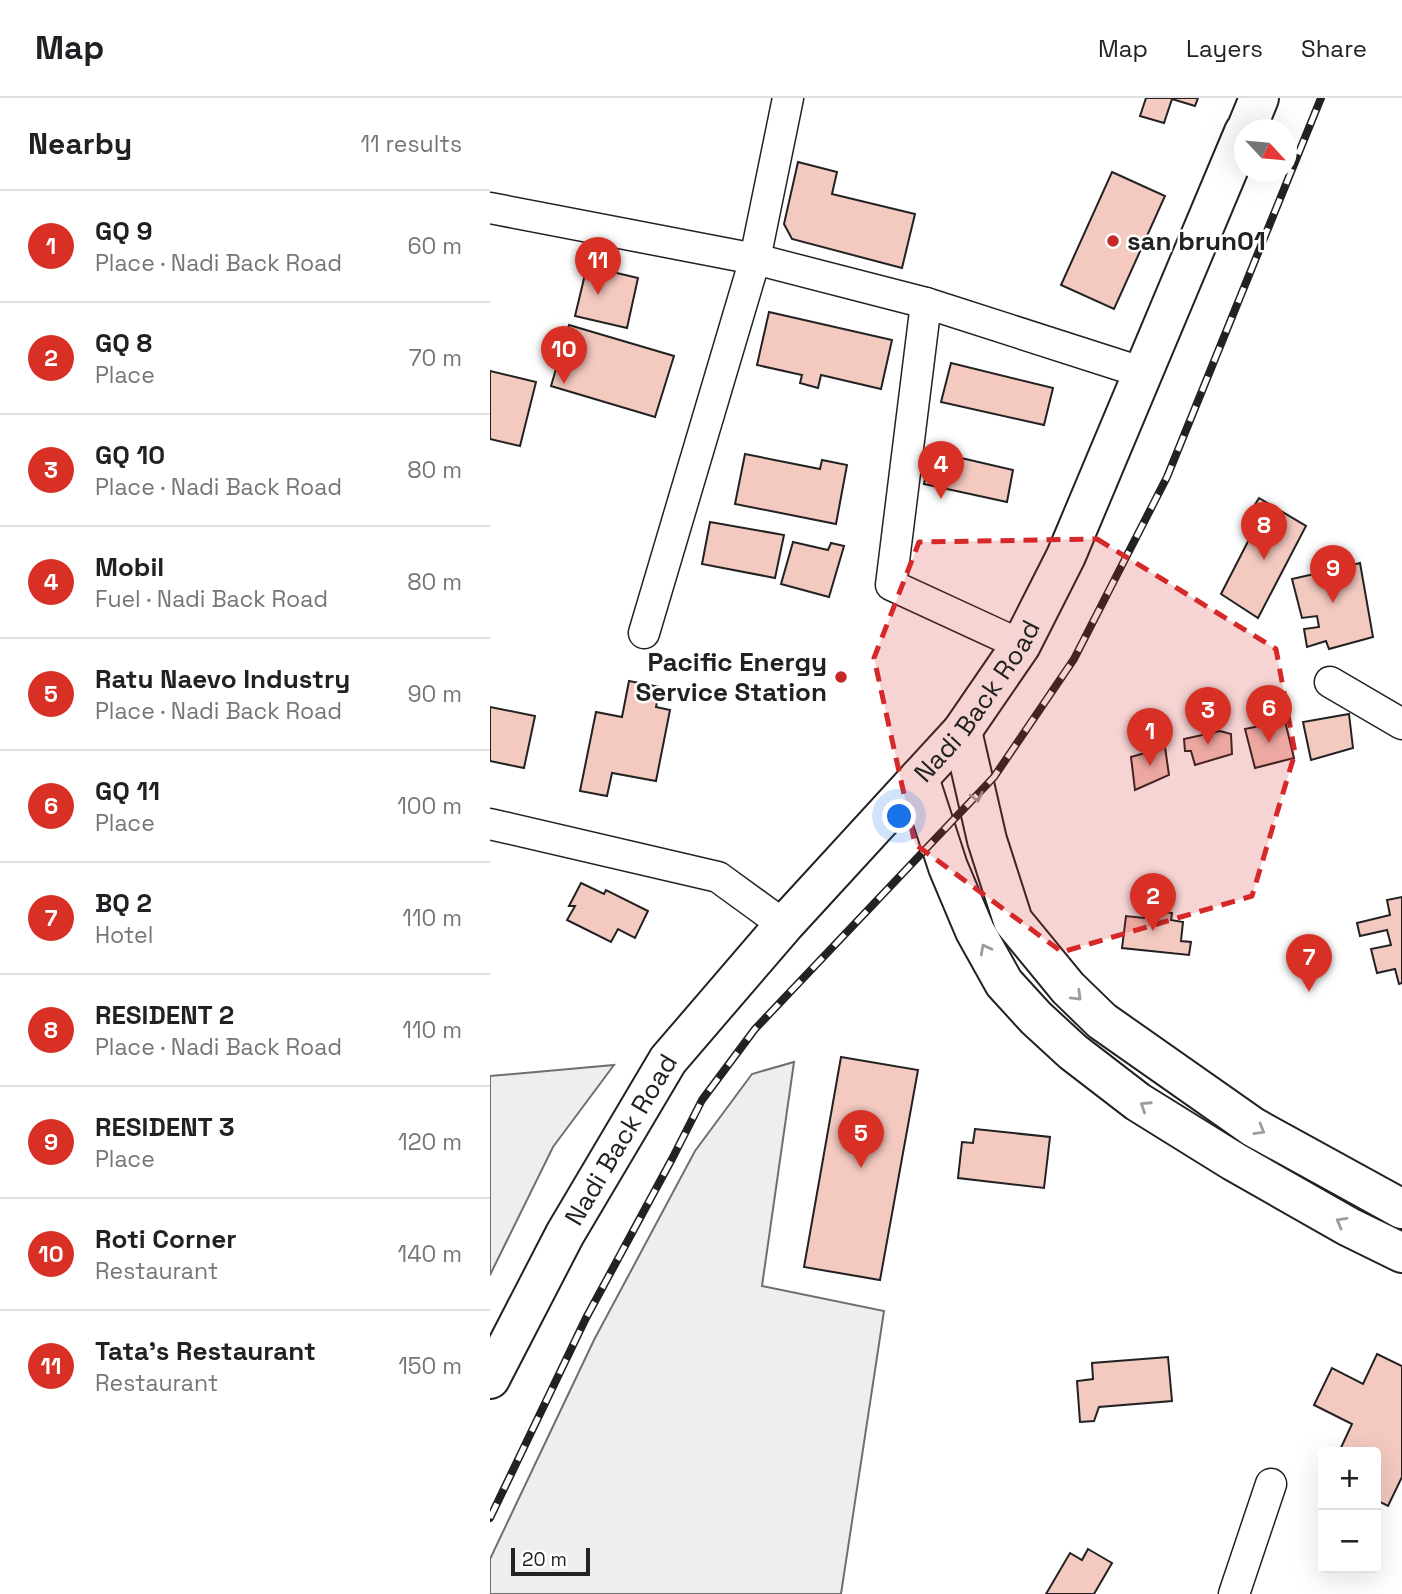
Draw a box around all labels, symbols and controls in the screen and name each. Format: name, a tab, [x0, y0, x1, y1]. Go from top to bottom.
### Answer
text: Map	[35, 27, 104, 69]
text: Map	[1098, 33, 1148, 64]
text: Layers	[1186, 33, 1263, 64]
text: Share	[1301, 33, 1367, 64]
north arrow	[1234, 119, 1297, 182]
text: Nearby	[28, 124, 132, 163]
text: 11 results	[360, 129, 462, 159]
text: GQ 9	[95, 214, 152, 248]
place label: san brun01	[1127, 224, 1266, 258]
text: 1	[46, 231, 56, 261]
text: 60 m	[407, 231, 462, 261]
marker: san brun01	[1105, 233, 1121, 249]
pin: 11	[575, 237, 621, 295]
text: Place · Nadi Back Road	[95, 248, 342, 278]
text: GQ 8	[95, 326, 152, 360]
pin: 10	[541, 326, 587, 384]
text: 2	[44, 343, 58, 373]
text: 70 m	[409, 343, 462, 373]
text: Place	[95, 360, 155, 390]
text: GQ 10	[95, 438, 165, 472]
pin: 4	[918, 441, 964, 499]
text: 3	[44, 455, 58, 485]
text: 80 m	[407, 455, 462, 485]
text: Place · Nadi Back Road	[95, 472, 342, 502]
pin: 8	[1241, 502, 1287, 560]
pin: 9	[1310, 545, 1356, 603]
text: Mobil	[95, 550, 164, 584]
text: 4	[44, 567, 58, 597]
text: 80 m	[407, 567, 462, 597]
text: Fuel · Nadi Back Road	[95, 584, 328, 614]
street label: Nadi Back Road	[907, 614, 1048, 789]
place label: Pacific Energy Service Station	[636, 645, 827, 709]
text: Ratu Naevo Industry	[95, 662, 350, 696]
marker: Pacific Energy Service Station	[833, 669, 849, 685]
text: 5	[44, 679, 58, 709]
text: 90 m	[407, 679, 462, 709]
pin: 6	[1246, 685, 1292, 743]
pin: 3	[1185, 687, 1231, 745]
text: Place · Nadi Back Road	[95, 696, 342, 726]
pin: 1	[1127, 708, 1173, 766]
text: GQ 11	[95, 774, 160, 808]
text: 6	[44, 791, 58, 821]
text: 100 m	[397, 791, 462, 821]
one-way arrow	[969, 791, 984, 803]
your location	[882, 799, 916, 833]
text: Place	[95, 808, 155, 838]
pin: 2	[1130, 873, 1176, 931]
text: BQ 2	[95, 886, 152, 920]
text: 7	[45, 903, 57, 933]
text: 110 m	[402, 903, 462, 933]
text: Hotel	[95, 920, 153, 950]
pin: 7	[1286, 934, 1332, 992]
one-way arrow	[980, 943, 993, 956]
one-way arrow	[1068, 988, 1081, 1001]
text: RESIDENT 2	[95, 998, 234, 1032]
text: 8	[44, 1015, 58, 1045]
text: 110 m	[402, 1015, 462, 1045]
text: Place · Nadi Back Road	[95, 1032, 342, 1062]
street label: Nadi Back Road	[557, 1048, 685, 1232]
one-way arrow	[1140, 1102, 1153, 1115]
text: RESIDENT 3	[95, 1110, 235, 1144]
pin: 5	[838, 1110, 884, 1168]
one-way arrow	[1253, 1122, 1265, 1135]
text: 9	[44, 1127, 58, 1157]
text: 120 m	[398, 1127, 462, 1157]
text: Place	[95, 1144, 155, 1174]
one-way arrow	[1336, 1217, 1348, 1230]
text: Roti Corner	[95, 1222, 237, 1256]
text: 10	[38, 1239, 64, 1269]
text: 140 m	[398, 1239, 462, 1269]
text: Restaurant	[95, 1256, 218, 1286]
text: Tata's Restaurant	[95, 1334, 316, 1368]
text: 11	[41, 1351, 61, 1381]
text: 150 m	[398, 1351, 462, 1381]
text: Restaurant	[95, 1368, 218, 1398]
map controls	[1318, 1447, 1381, 1573]
button: +	[1318, 1447, 1381, 1510]
button: −	[1318, 1510, 1381, 1573]
scale bar	[511, 1545, 590, 1577]
text: 20 m	[522, 1547, 567, 1572]

